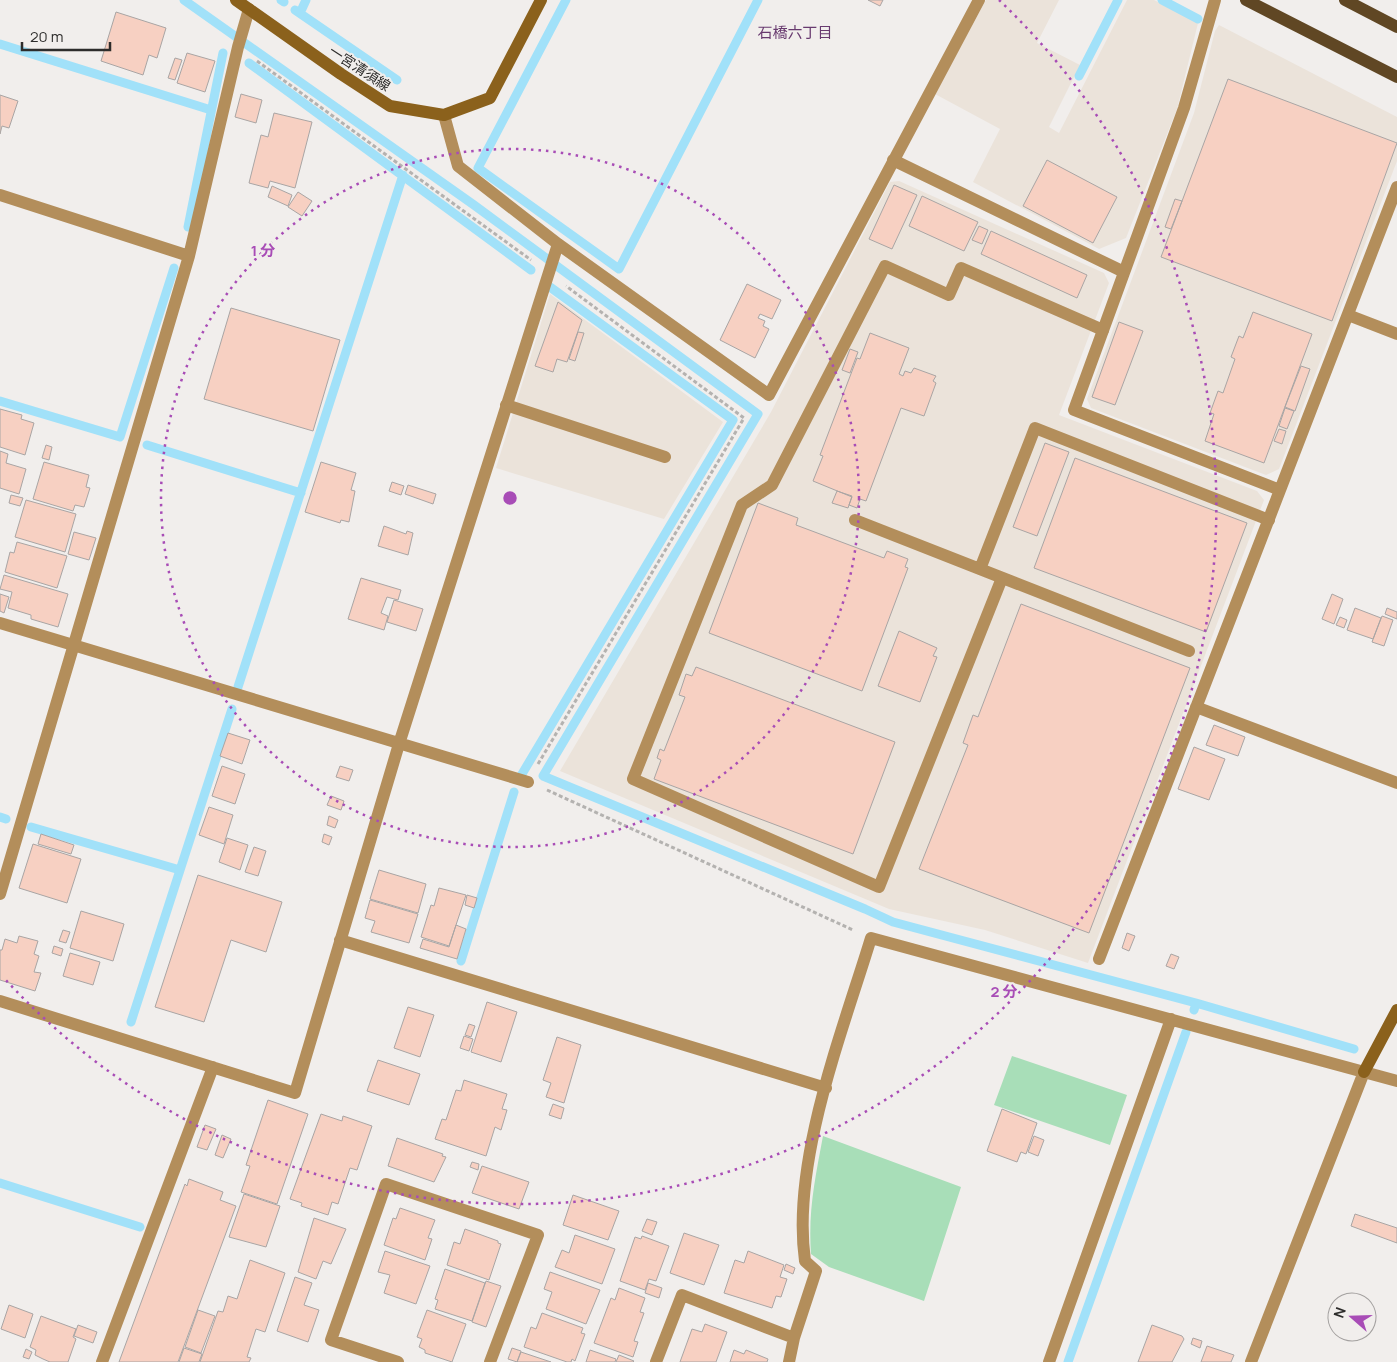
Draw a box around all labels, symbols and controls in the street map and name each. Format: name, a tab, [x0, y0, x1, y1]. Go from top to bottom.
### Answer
scale bar	[22, 20, 110, 52]
district label: 石橋六丁目	[757, 22, 833, 43]
text: 20 m	[30, 26, 63, 47]
street label: 一宮清須線	[325, 41, 395, 95]
text: 1 分	[251, 240, 275, 261]
centre of rings	[501, 489, 519, 507]
text: 2 分	[991, 981, 1017, 1002]
north arrow	[1327, 1292, 1377, 1342]
text: N	[1329, 1304, 1350, 1320]

